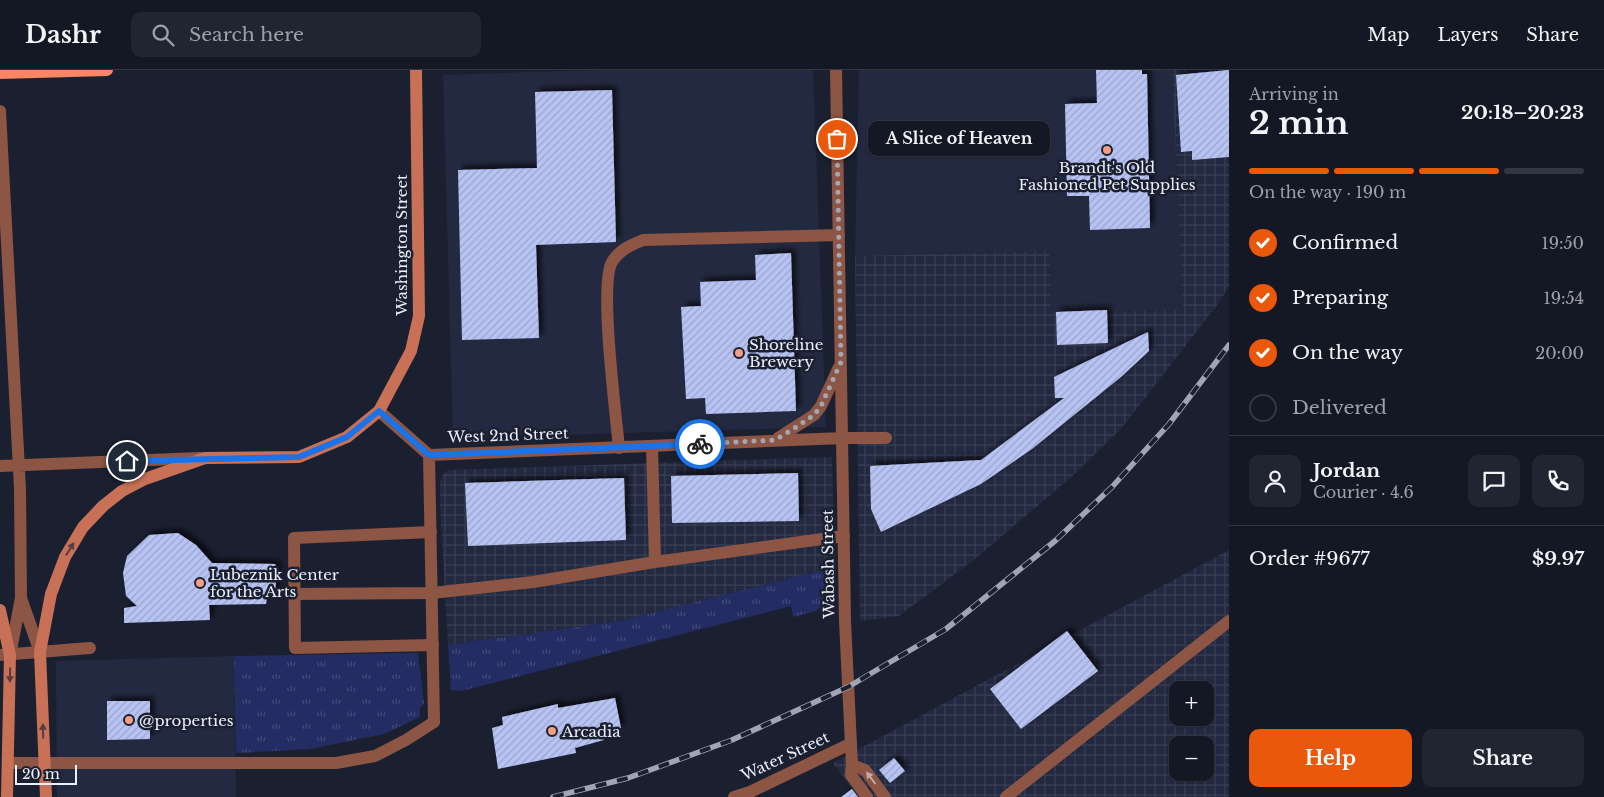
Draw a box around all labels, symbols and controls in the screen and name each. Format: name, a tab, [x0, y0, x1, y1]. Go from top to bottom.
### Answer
search box	[131, 12, 481, 57]
text: Dashr	[25, 20, 101, 49]
icon: search	[149, 21, 177, 49]
text: Search here	[189, 23, 304, 46]
text: Map	[1368, 24, 1409, 46]
text: Layers	[1437, 24, 1498, 46]
text: Share	[1526, 24, 1579, 46]
text: Arriving in	[1249, 84, 1339, 104]
text: 20:18–20:23	[1461, 101, 1584, 124]
text: 2 min	[1249, 103, 1349, 143]
pin	[816, 118, 858, 160]
callout: A Slice of Heaven	[867, 122, 1050, 156]
icon: bag	[823, 125, 851, 153]
text: A Slice of Heaven	[886, 128, 1032, 148]
marker: Brandt's Old Fashioned Pet Supplies	[1101, 144, 1113, 156]
place label: Brandt's Old Fashioned Pet Supplies	[1018, 158, 1196, 194]
street label: Washington Street	[392, 174, 411, 317]
text: On the way · 190 m	[1249, 182, 1406, 202]
icon: check	[1249, 229, 1277, 257]
text: Confirmed	[1292, 231, 1398, 254]
text: 19:50	[1542, 233, 1584, 253]
icon: check	[1249, 284, 1277, 312]
text: Preparing	[1292, 286, 1388, 309]
text: 19:54	[1544, 288, 1584, 308]
place label: Shoreline Brewery	[749, 335, 823, 371]
icon: check	[1249, 339, 1277, 367]
text: On the way	[1292, 341, 1403, 364]
text: 20:00	[1535, 343, 1584, 363]
marker: Shoreline Brewery	[733, 347, 745, 359]
text: Delivered	[1292, 396, 1387, 419]
courier	[675, 419, 725, 469]
street label: West 2nd Street	[446, 423, 569, 447]
icon: bike	[686, 430, 714, 458]
pin	[106, 440, 148, 482]
icon: home	[113, 447, 141, 475]
button: person	[1249, 455, 1301, 507]
button: chat	[1468, 455, 1520, 507]
button: phone	[1532, 455, 1584, 507]
text: Jordan	[1313, 459, 1380, 482]
text: Courier · 4.6	[1313, 482, 1414, 502]
street label: Wabash Street	[818, 509, 838, 620]
one-way arrow	[65, 542, 75, 555]
text: Order #9677	[1249, 547, 1370, 570]
text: $9.97	[1532, 547, 1584, 570]
place label: Lubeznik Center for the Arts	[210, 565, 340, 601]
marker: Lubeznik Center for the Arts	[194, 577, 206, 589]
one-way arrow	[6, 667, 14, 683]
map controls	[1169, 681, 1214, 781]
button: +	[1169, 681, 1214, 726]
place label: @properties	[139, 711, 234, 730]
marker: @properties	[123, 714, 135, 726]
place label: Arcadia	[561, 722, 621, 741]
one-way arrow	[38, 723, 46, 739]
marker: Arcadia	[546, 725, 558, 737]
street label: Water Street	[737, 727, 832, 785]
button: Help	[1249, 729, 1412, 787]
button: Share	[1422, 729, 1584, 787]
button: −	[1169, 736, 1214, 781]
scale bar	[15, 762, 78, 785]
text: 20 m	[22, 765, 60, 783]
one-way arrow	[866, 772, 877, 785]

